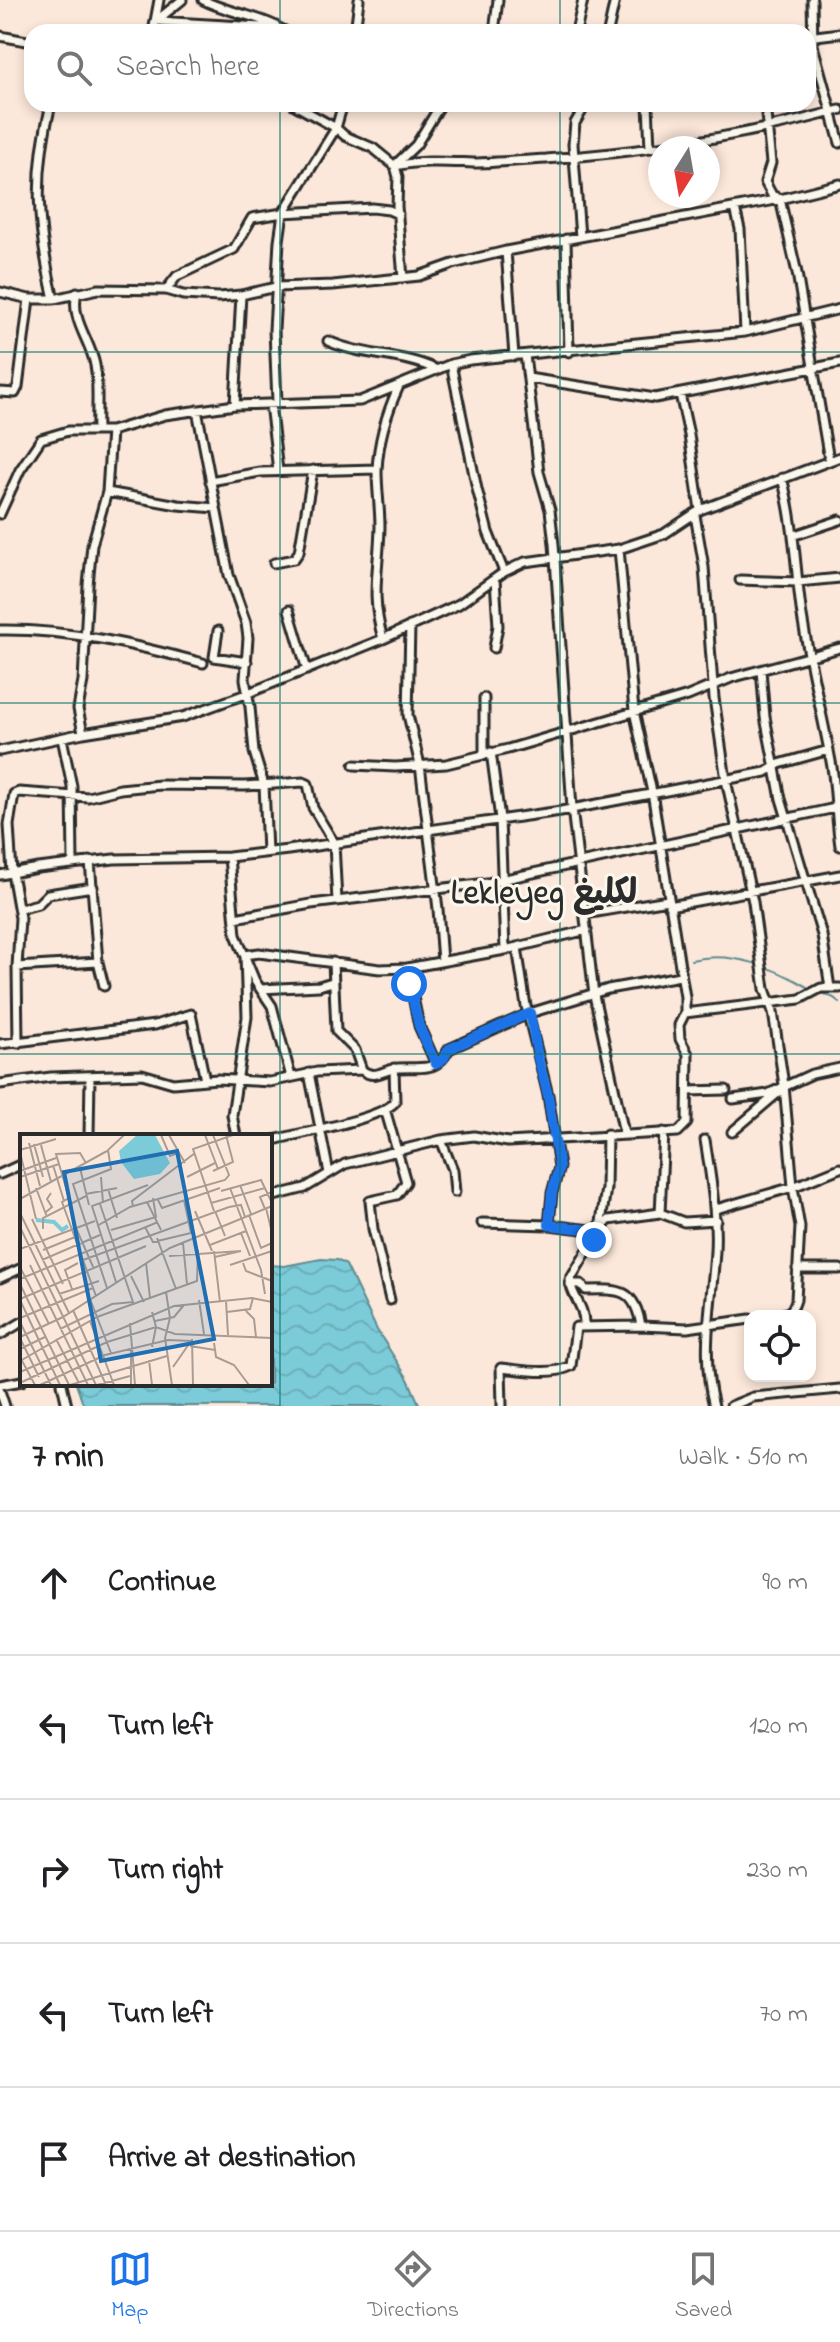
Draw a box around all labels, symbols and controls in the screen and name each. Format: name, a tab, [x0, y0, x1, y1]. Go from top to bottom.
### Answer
search box	[24, 24, 816, 112]
icon: search	[52, 46, 96, 90]
text: Search here	[116, 46, 260, 90]
north arrow	[648, 136, 720, 208]
district label: Lekleyeg لكليغ	[451, 870, 637, 921]
route start	[391, 966, 427, 1002]
inset map	[20, 1134, 272, 1386]
route end	[576, 1222, 612, 1258]
map controls	[744, 1310, 816, 1382]
button: locate	[744, 1310, 816, 1382]
text: 7 min	[32, 1433, 104, 1483]
text: Walk · 510 m	[678, 1439, 808, 1477]
icon: ahead	[32, 1561, 76, 1605]
text: Continue	[108, 1561, 216, 1605]
text: 90 m	[762, 1564, 808, 1602]
icon: left	[32, 1705, 76, 1749]
text: Turn left	[108, 1705, 213, 1749]
text: 120 m	[749, 1708, 808, 1746]
icon: right	[32, 1849, 76, 1893]
text: Turn right	[108, 1849, 223, 1893]
text: 230 m	[746, 1852, 808, 1890]
icon: left	[32, 1993, 76, 2037]
text: Turn left	[108, 1993, 213, 2037]
text: 70 m	[759, 1996, 808, 2034]
icon: arrive	[32, 2137, 76, 2181]
text: Arrive at destination	[108, 2137, 356, 2181]
tab: Map	[108, 2247, 152, 2327]
tab: Directions	[368, 2247, 459, 2327]
tab: Saved	[675, 2247, 732, 2327]

